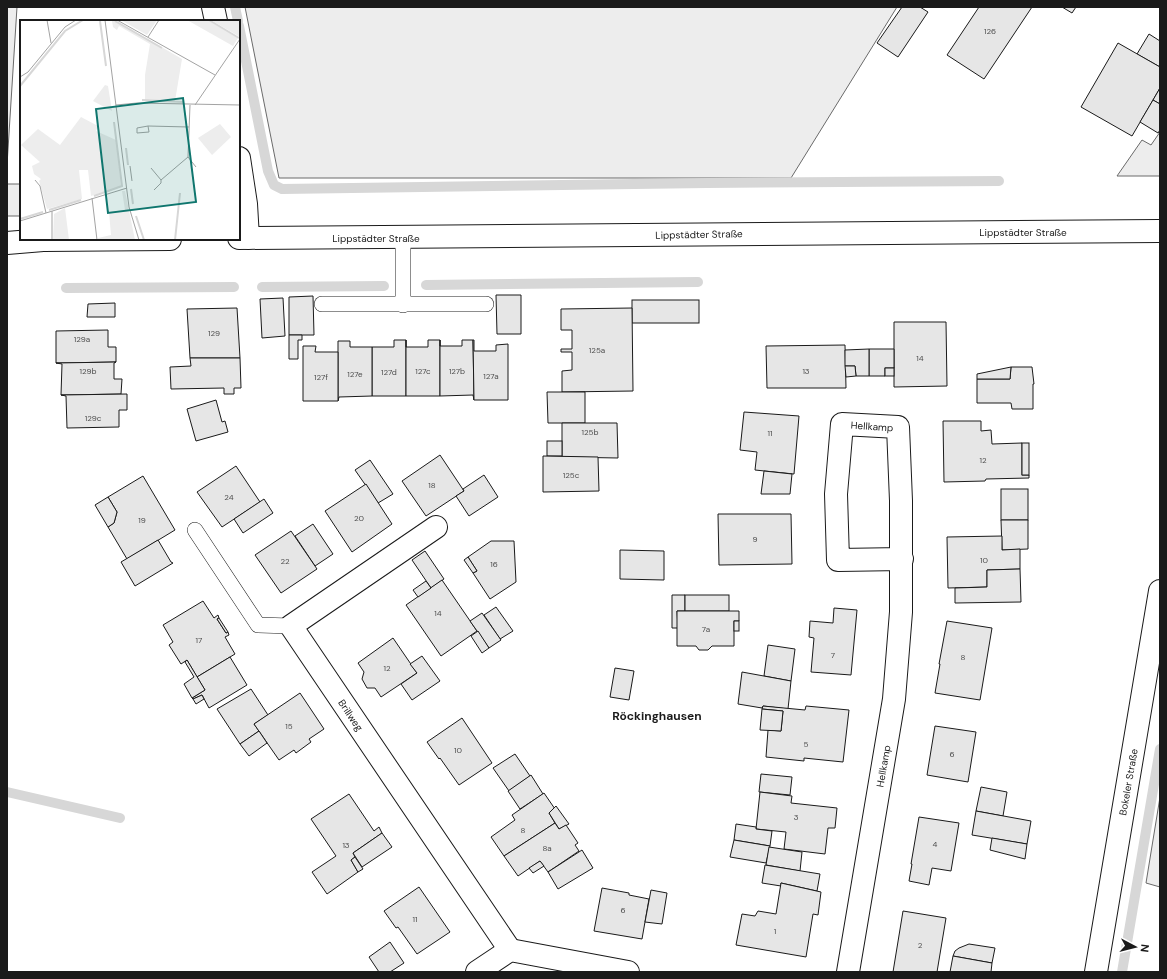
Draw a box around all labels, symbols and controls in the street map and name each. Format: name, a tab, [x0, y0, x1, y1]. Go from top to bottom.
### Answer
inset map	[20, 20, 240, 240]
house number: 126	[984, 26, 996, 36]
street label: Lippstädter Straße	[979, 226, 1067, 239]
street label: Lippstädter Straße	[655, 227, 743, 242]
street label: Lippstädter Straße	[332, 232, 420, 245]
house number: 129	[208, 328, 220, 338]
house number: 129a	[74, 334, 90, 344]
house number: 125a	[589, 345, 605, 355]
house number: 14	[916, 353, 924, 363]
house number: 129b	[79, 366, 97, 376]
house number: 127c	[415, 366, 431, 376]
house number: 127b	[449, 366, 465, 376]
house number: 13	[802, 366, 810, 376]
house number: 127d	[381, 367, 397, 377]
house number: 127e	[347, 369, 363, 379]
house number: 127a	[483, 371, 499, 381]
house number: 127f	[314, 372, 328, 382]
house number: 129c	[85, 413, 102, 423]
street label: Hellkamp	[850, 419, 894, 434]
house number: 125b	[582, 427, 599, 437]
house number: 11	[768, 428, 773, 438]
house number: 12	[979, 455, 987, 465]
house number: 125c	[563, 470, 580, 480]
house number: 18	[428, 480, 436, 490]
house number: 24	[224, 492, 234, 502]
house number: 20	[354, 513, 365, 523]
house number: 19	[138, 515, 146, 525]
house number: 9	[752, 534, 758, 544]
house number: 10	[980, 555, 989, 565]
house number: 22	[280, 556, 290, 566]
house number: 16	[490, 559, 498, 569]
house number: 14	[434, 608, 442, 618]
house number: 7a	[702, 624, 710, 634]
house number: 17	[196, 635, 202, 645]
house number: 7	[831, 650, 835, 660]
house number: 8	[961, 652, 966, 662]
house number: 12	[383, 663, 391, 673]
street label: Brillweg	[335, 697, 366, 734]
district label: Röckinghausen	[612, 708, 702, 724]
house number: 15	[285, 721, 293, 731]
house number: 5	[804, 739, 809, 749]
street label: Hellkamp	[873, 744, 894, 788]
house number: 10	[454, 745, 463, 755]
street label: Bokeler Straße	[1116, 747, 1141, 817]
house number: 6	[949, 749, 955, 759]
house number: 3	[794, 812, 799, 822]
house number: 8	[521, 825, 526, 835]
house number: 4	[933, 839, 938, 849]
house number: 13	[342, 840, 350, 850]
house number: 8a	[542, 843, 552, 853]
house number: 6	[620, 905, 626, 915]
house number: 11	[413, 914, 418, 924]
house number: 1	[774, 926, 776, 936]
north arrow	[1115, 927, 1155, 967]
house number: 2	[918, 940, 923, 950]
text: N	[1137, 943, 1152, 953]

